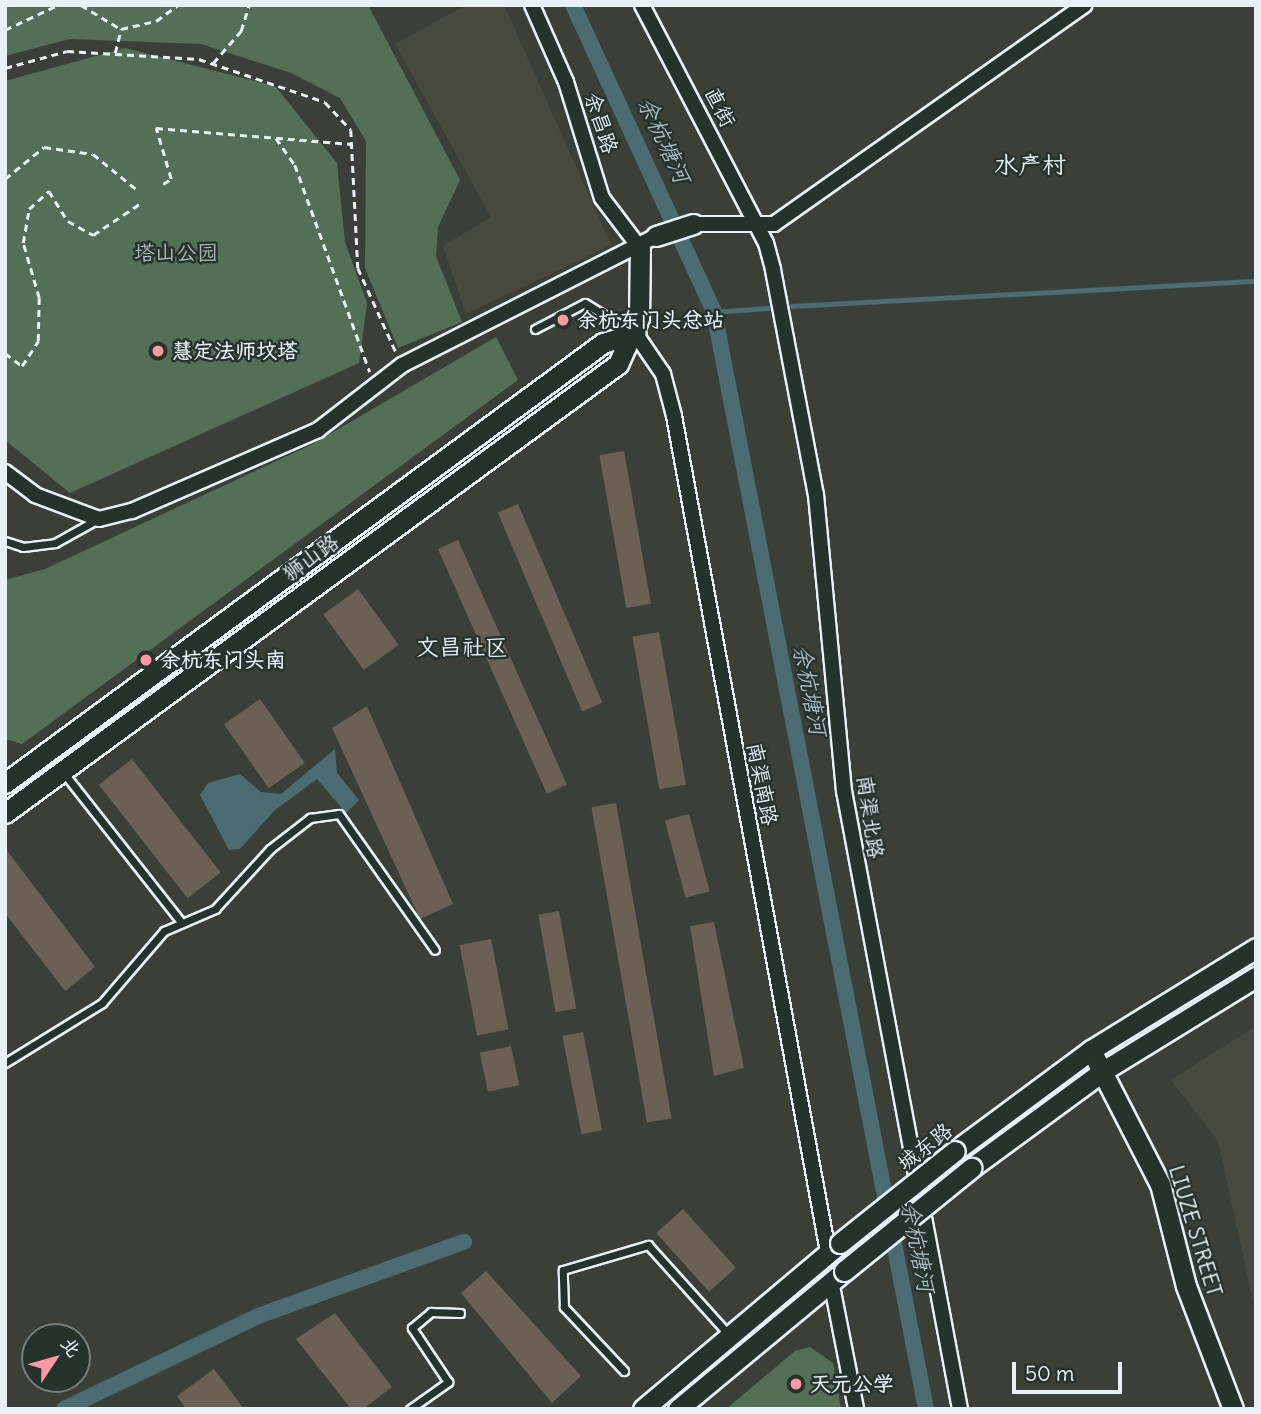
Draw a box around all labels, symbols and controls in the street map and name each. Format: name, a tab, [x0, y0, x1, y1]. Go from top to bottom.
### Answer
street label: 直街	[699, 83, 741, 131]
street label: 余昌路	[579, 89, 623, 157]
water label: 余杭塘河	[632, 92, 696, 188]
district label: 水产村	[994, 151, 1066, 179]
park label: 塔山公园	[134, 240, 218, 266]
place label: 余杭东门头总站	[577, 307, 724, 333]
marker: 余杭东门头总站	[555, 312, 571, 328]
place label: 慧定法师坟塔	[172, 338, 298, 364]
marker: 慧定法师坟塔	[150, 343, 166, 359]
street label: 狮山路	[278, 529, 344, 587]
district label: 文昌社区	[416, 633, 508, 661]
water label: 余杭塘河	[788, 642, 832, 738]
place label: 余杭东门头南	[160, 647, 286, 673]
marker: 余杭东门头南	[138, 652, 154, 668]
street label: 南渠南路	[742, 740, 782, 828]
street label: 南渠北路	[852, 774, 888, 860]
street label: 城东路	[892, 1118, 958, 1176]
street label: LIUZE STREET	[1163, 1162, 1227, 1300]
water label: 余杭塘河	[896, 1199, 940, 1295]
north arrow	[21, 1323, 91, 1393]
text: 北	[56, 1332, 87, 1362]
scale bar	[1016, 1348, 1126, 1392]
text: 50 m	[1025, 1360, 1074, 1387]
place label: 天元公学	[810, 1371, 894, 1397]
marker: 天元公学	[788, 1376, 804, 1392]

